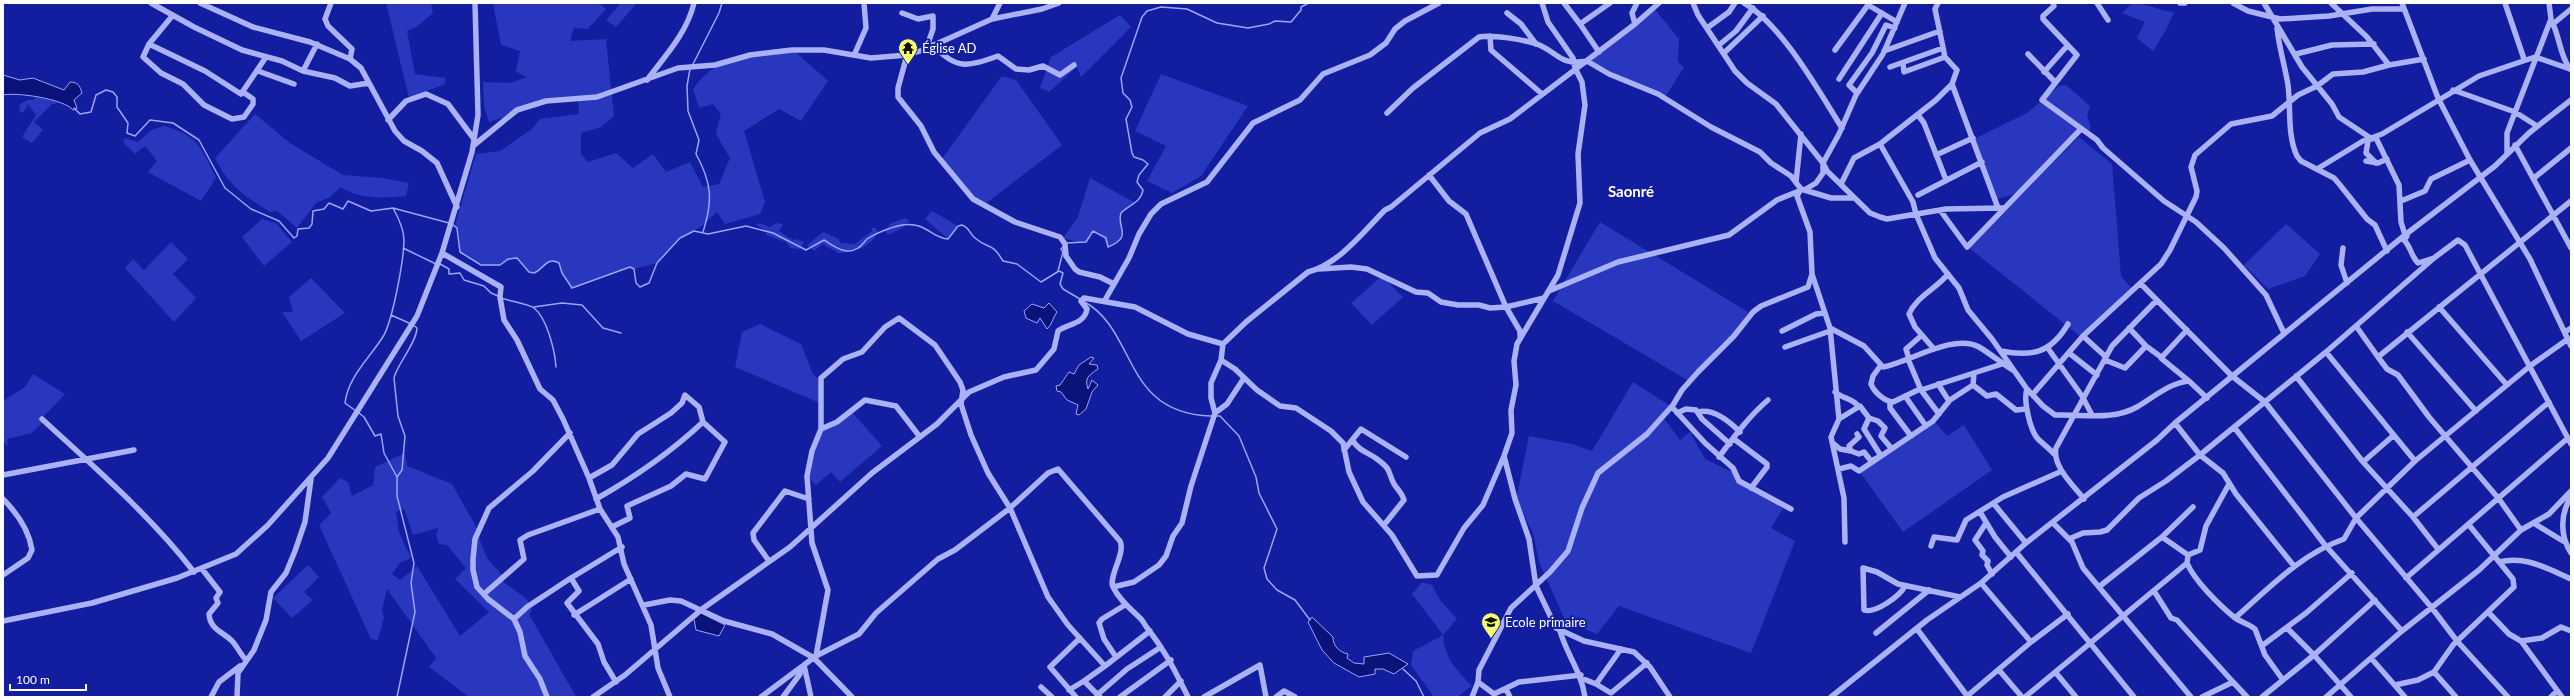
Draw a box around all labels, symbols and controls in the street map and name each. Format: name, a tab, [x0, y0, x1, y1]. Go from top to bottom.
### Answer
temple icon: Église AD	[897, 37, 919, 65]
place label: Église AD	[922, 40, 976, 56]
district label: Saonré	[1608, 182, 1654, 200]
school or university icon: Ecole primaire	[1480, 611, 1502, 639]
place label: Ecole primaire	[1505, 614, 1586, 630]
scale bar	[10, 666, 86, 692]
text: 100 m	[16, 672, 50, 687]

